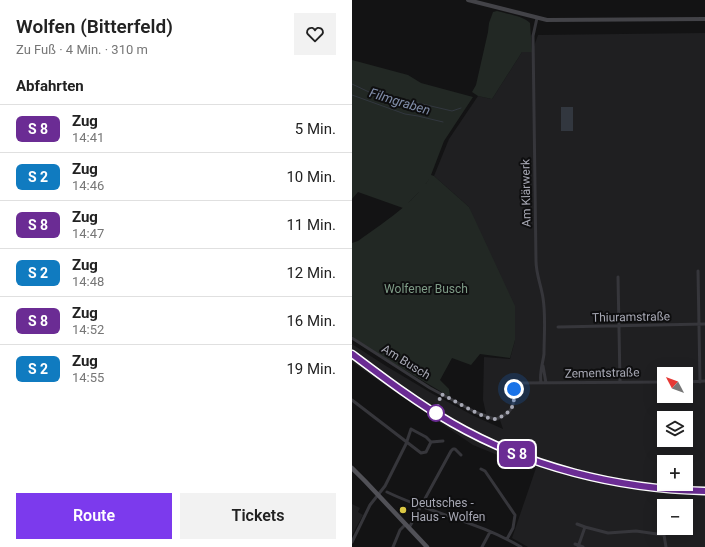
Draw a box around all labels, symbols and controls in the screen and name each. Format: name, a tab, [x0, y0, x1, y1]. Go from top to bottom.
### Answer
button: heart	[294, 13, 336, 55]
text: Wolfen (Bitterfeld)	[16, 15, 173, 38]
text: Zu Fuß · 4 Min. · 310 m	[16, 42, 148, 57]
text: Abfahrten	[16, 77, 84, 95]
water label: Filmgraben	[368, 85, 432, 118]
text: Zug	[72, 112, 98, 130]
text: 5 Min.	[295, 120, 336, 138]
text: S 8	[28, 121, 48, 137]
text: 14:41	[72, 130, 104, 145]
street label: Am Klärwerk	[518, 158, 534, 227]
text: Zug	[72, 160, 98, 178]
text: 10 Min.	[286, 168, 336, 186]
text: S 2	[28, 169, 48, 185]
text: 14:46	[72, 178, 104, 193]
text: Zug	[72, 208, 98, 226]
text: 11 Min.	[286, 216, 336, 234]
text: S 8	[28, 217, 48, 233]
text: 14:47	[72, 226, 104, 241]
text: Zug	[72, 256, 98, 274]
text: 12 Min.	[286, 264, 336, 282]
text: S 2	[28, 265, 48, 281]
text: 14:48	[72, 274, 104, 289]
park label: Wolfener Busch	[384, 282, 468, 296]
text: Zug	[72, 304, 98, 322]
street label: Thiuramstraße	[592, 309, 670, 325]
text: 16 Min.	[286, 312, 336, 330]
text: S 8	[28, 313, 48, 329]
text: 14:52	[72, 322, 104, 337]
street label: Am Busch	[379, 342, 433, 382]
text: Zug	[72, 352, 98, 370]
text: 19 Min.	[286, 360, 336, 378]
text: S 2	[28, 361, 48, 377]
street label: Zementstraße	[564, 365, 640, 381]
north arrow	[657, 367, 693, 403]
map controls	[657, 367, 693, 535]
text: 14:55	[72, 370, 104, 385]
your location	[504, 379, 524, 399]
unlabelled marker	[427, 404, 445, 422]
button: layers	[657, 411, 693, 447]
line badge: S 8	[494, 441, 540, 467]
text: S 8	[507, 446, 527, 462]
button: +	[657, 455, 693, 491]
button: Route	[16, 493, 172, 539]
button: Tickets	[180, 493, 336, 539]
place label: Deutsches - Haus - Wolfen	[411, 496, 485, 524]
button: −	[657, 499, 693, 535]
marker: Deutsches - Haus - Wolfen	[398, 505, 408, 515]

